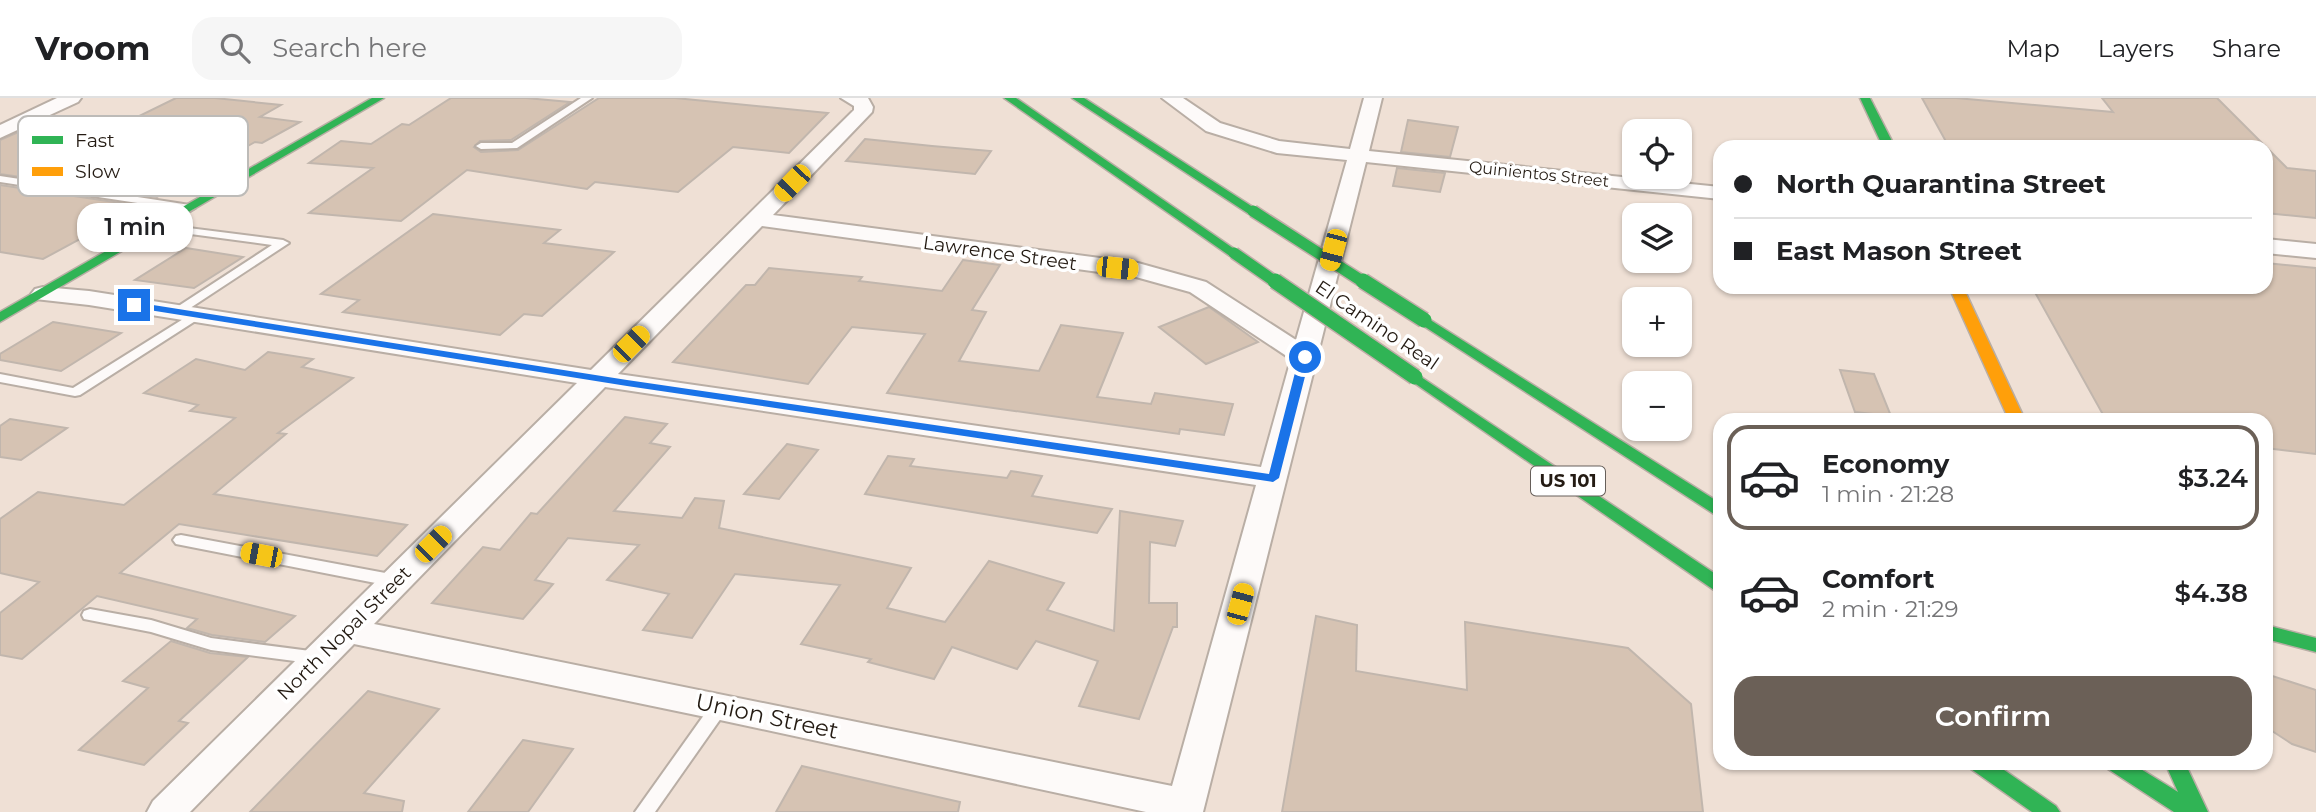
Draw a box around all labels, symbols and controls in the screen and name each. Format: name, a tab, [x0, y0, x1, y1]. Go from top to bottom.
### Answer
search box	[192, 17, 682, 80]
text: Vroom	[35, 28, 150, 68]
icon: search	[216, 29, 254, 67]
text: Search here	[272, 32, 427, 64]
text: Map	[2006, 34, 2060, 63]
text: Layers	[2098, 34, 2174, 63]
text: Share	[2212, 34, 2281, 63]
legend	[18, 116, 248, 196]
map controls	[1622, 119, 1692, 441]
button: locate	[1622, 119, 1692, 189]
text: Fast	[75, 129, 115, 152]
street label: Quinientos Street	[1468, 157, 1610, 191]
text: Slow	[75, 160, 120, 183]
car	[770, 161, 815, 205]
text: North Quarantina Street	[1776, 168, 2106, 200]
button: layers	[1622, 203, 1692, 273]
callout: 1 min	[76, 204, 192, 252]
text: 1 min	[104, 213, 166, 241]
car	[1318, 227, 1349, 273]
street label: Lawrence Street	[922, 231, 1079, 275]
text: East Mason Street	[1776, 235, 2022, 267]
car	[1096, 255, 1139, 281]
street label: El Camino Real	[1311, 275, 1443, 375]
button: +	[1622, 287, 1692, 357]
route end	[118, 289, 150, 321]
car	[609, 322, 654, 366]
route start	[1289, 341, 1321, 373]
button: −	[1622, 371, 1692, 441]
icon: car	[1738, 446, 1801, 509]
text: Economy	[1822, 448, 1949, 480]
text: $3.24	[2178, 462, 2248, 494]
road number: US 101	[1531, 466, 1605, 496]
text: 1 min · 21:28	[1822, 480, 1954, 508]
car	[411, 522, 456, 566]
car	[239, 541, 284, 569]
street label: North Nopal Street	[272, 561, 416, 705]
icon: car	[1738, 561, 1801, 624]
text: Comfort	[1822, 563, 1934, 595]
text: $4.38	[2175, 577, 2248, 609]
car	[1225, 581, 1256, 627]
text: 2 min · 21:29	[1822, 595, 1958, 623]
button: Confirm	[1734, 676, 2252, 756]
street label: Union Street	[693, 687, 841, 745]

